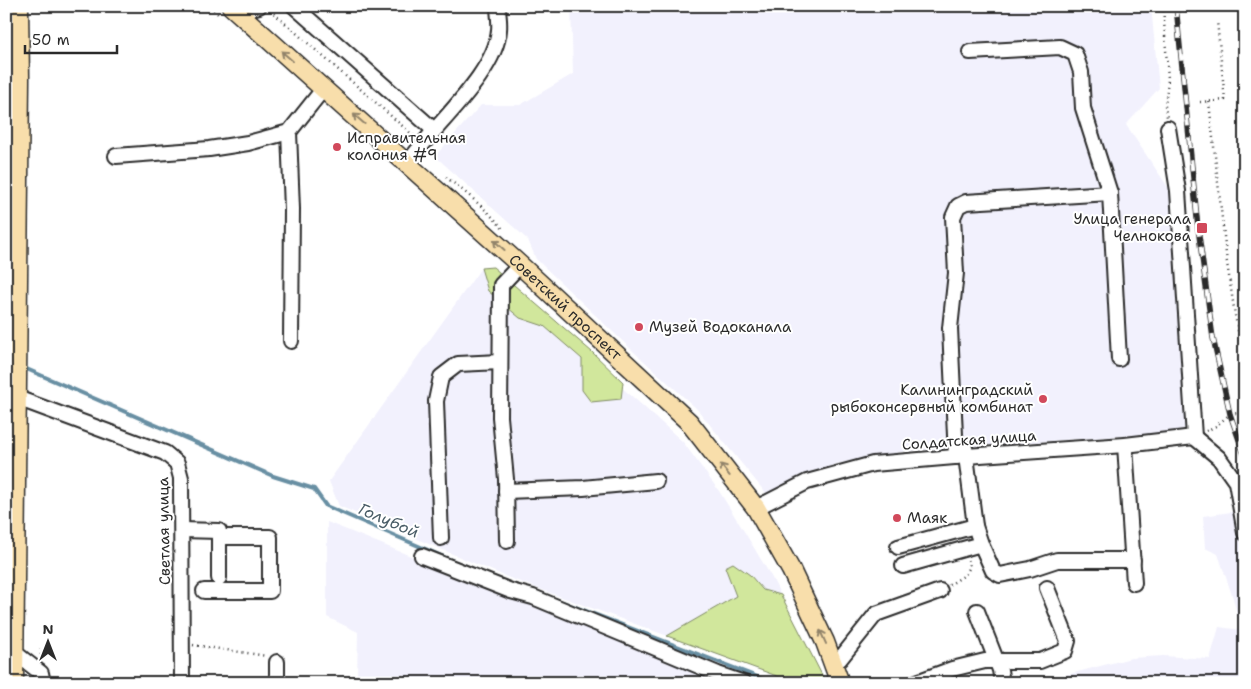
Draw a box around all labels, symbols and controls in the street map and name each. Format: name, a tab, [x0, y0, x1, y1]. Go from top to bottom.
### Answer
scale bar	[25, 22, 118, 54]
text: 50 m	[32, 30, 70, 50]
one-way arrow	[281, 51, 294, 62]
one-way arrow	[352, 114, 365, 125]
place label: Исправительная колония #9	[347, 128, 466, 165]
marker: Исправительная колония #9	[331, 141, 343, 153]
place label: Улица генерала Челнокова	[1073, 209, 1192, 246]
marker: Улица генерала Челнокова	[1195, 221, 1209, 235]
one-way arrow	[492, 240, 505, 251]
street label: Советский проспект	[505, 250, 626, 365]
place label: Музей Водоканала	[649, 317, 792, 337]
marker: Музей Водоканала	[633, 321, 645, 333]
place label: Калининградский рыбоконсервный комбинат	[831, 380, 1033, 417]
marker: Калининградский рыбоконсервный комбинат	[1037, 393, 1049, 405]
street label: Солдатская улица	[901, 425, 1038, 455]
one-way arrow	[720, 464, 731, 477]
street label: Светлая улица	[153, 476, 175, 585]
water label: Голубой	[355, 498, 422, 543]
place label: Маяк	[907, 508, 947, 528]
marker: Маяк	[891, 512, 903, 524]
north arrow	[22, 616, 72, 666]
text: N	[42, 620, 54, 638]
one-way arrow	[817, 630, 827, 645]

